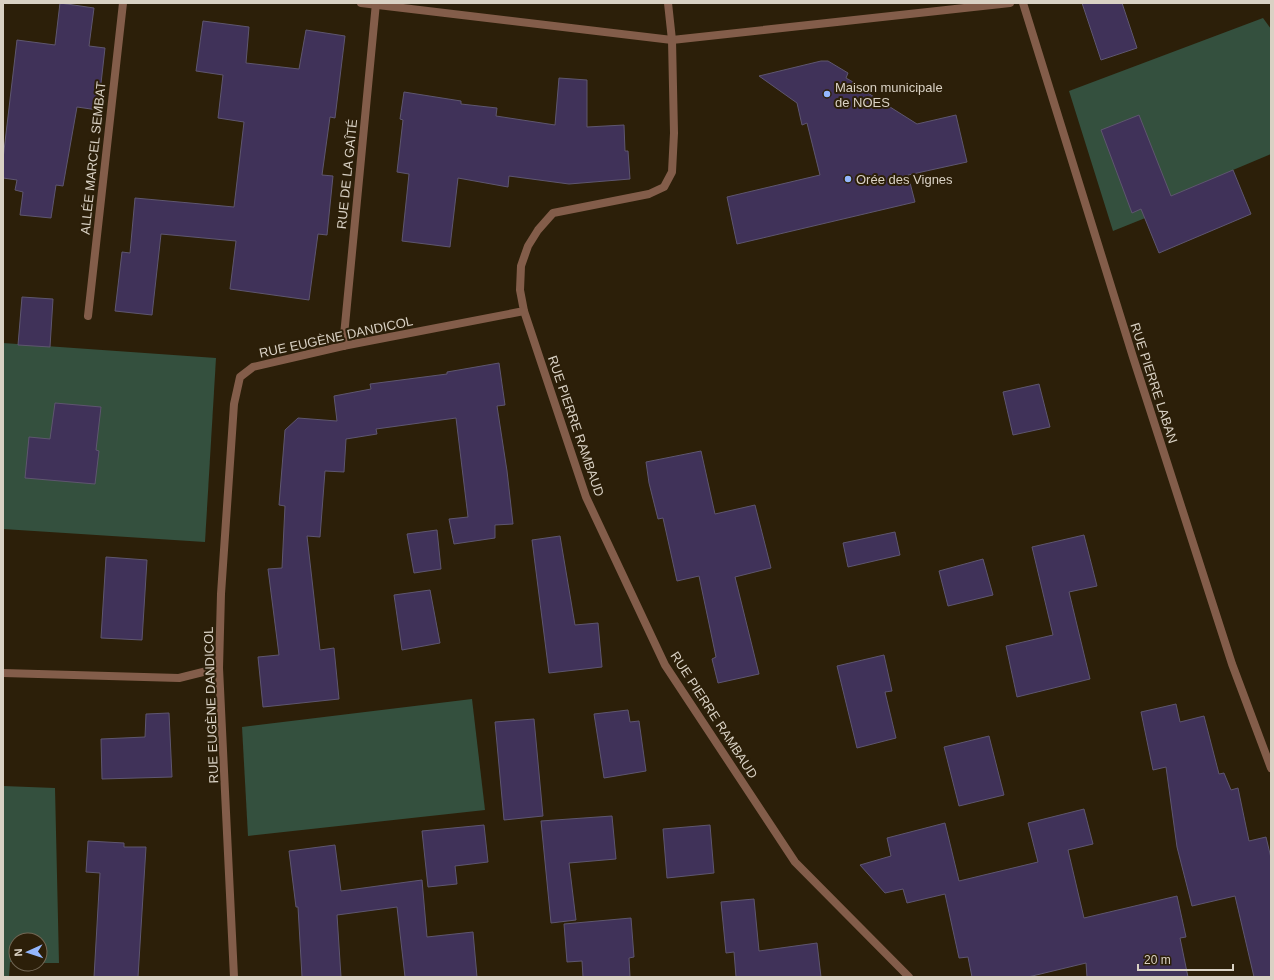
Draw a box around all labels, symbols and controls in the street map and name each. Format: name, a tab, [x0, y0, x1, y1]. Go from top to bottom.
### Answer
place label: Maison municipale de NOES	[835, 80, 943, 110]
street label: ALLÉE MARCEL SEMBAT	[77, 81, 109, 235]
marker: Maison municipale de NOES	[822, 89, 832, 99]
street label: RUE DE LA GAÎTÉ	[334, 118, 360, 230]
place label: Orée des Vignes	[856, 172, 953, 187]
marker: Orée des Vignes	[843, 174, 853, 184]
street label: RUE EUGÈNE DANDICOL	[258, 313, 414, 361]
street label: RUE PIERRE LABAN	[1127, 321, 1181, 445]
street label: RUE PIERRE RAMBAUD	[545, 354, 607, 498]
street label: RUE EUGÈNE DANDICOL	[201, 626, 221, 784]
street label: RUE PIERRE RAMBAUD	[667, 649, 761, 781]
north arrow	[8, 932, 48, 972]
scale bar	[1138, 946, 1233, 972]
text: N	[12, 948, 24, 957]
text: 20 m	[1144, 953, 1171, 967]

